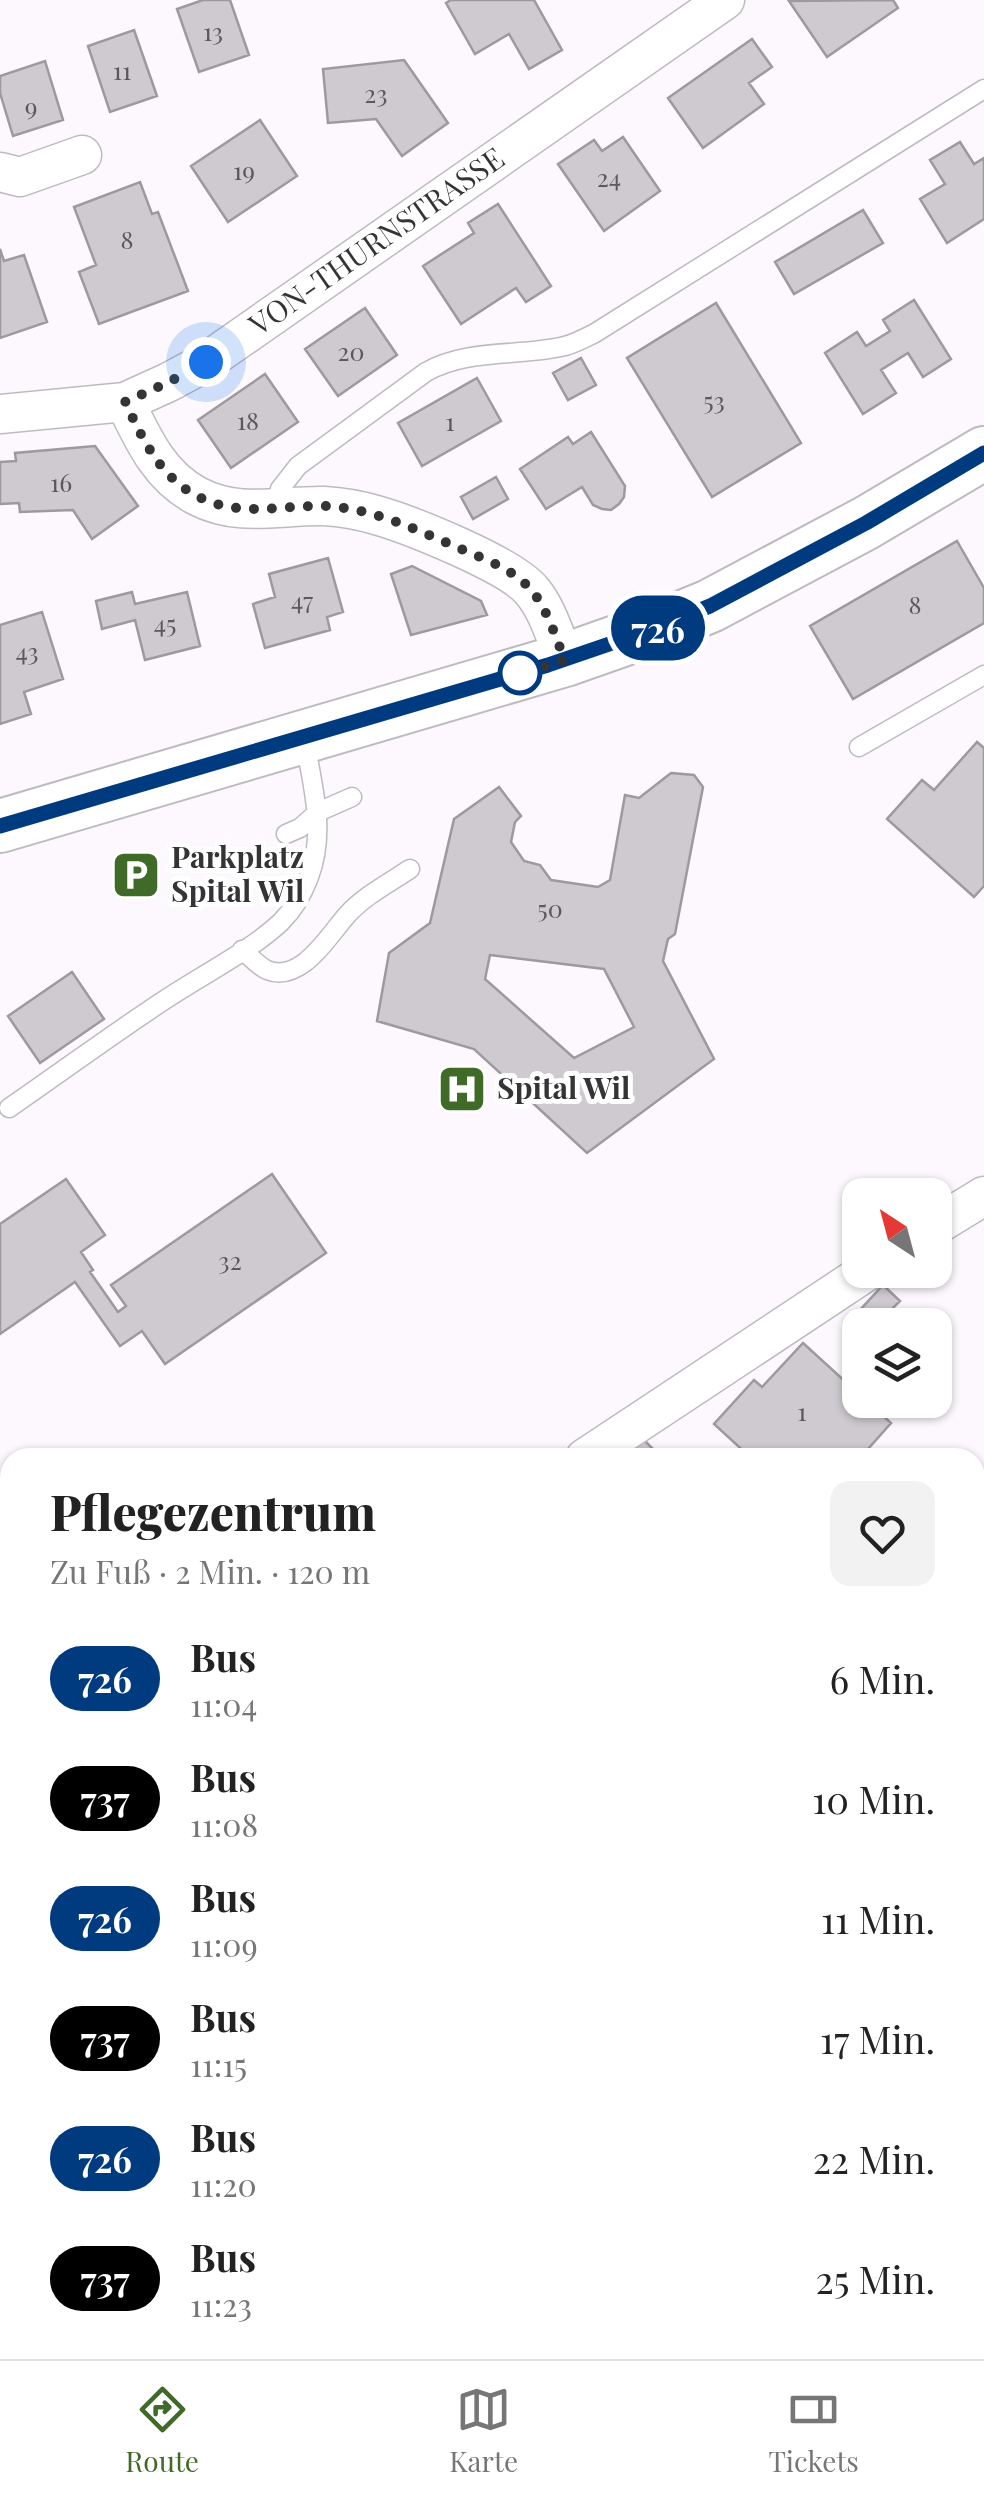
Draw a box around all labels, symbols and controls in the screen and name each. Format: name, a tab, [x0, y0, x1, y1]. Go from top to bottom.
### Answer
house number: 13	[203, 14, 223, 47]
house number: 11	[113, 53, 131, 86]
house number: 23	[364, 76, 388, 109]
house number: 9	[25, 89, 37, 122]
street label: VON-THURNSTRASSE	[240, 137, 511, 344]
house number: 19	[233, 153, 255, 186]
house number: 24	[597, 160, 621, 193]
house number: 8	[120, 222, 134, 255]
house number: 20	[338, 334, 364, 367]
your location	[181, 337, 231, 387]
house number: 53	[703, 383, 725, 416]
house number: 18	[237, 403, 259, 436]
house number: 1	[445, 404, 455, 437]
house number: 16	[50, 465, 72, 498]
house number: 47	[291, 583, 313, 616]
house number: 8	[908, 587, 922, 620]
line badge: 726	[600, 596, 716, 660]
text: 726	[631, 605, 685, 652]
house number: 45	[154, 606, 176, 639]
house number: 43	[15, 634, 39, 667]
unlabelled marker	[499, 652, 541, 694]
place label: Parkplatz Spital Wil	[171, 836, 304, 910]
parking icon: Parkplatz Spital Wil	[110, 849, 162, 901]
house number: 50	[537, 891, 563, 924]
hospital icon: Spital Wil	[436, 1063, 488, 1115]
place label: Spital Wil	[497, 1067, 630, 1107]
north arrow	[842, 1178, 952, 1288]
map controls	[842, 1178, 952, 1418]
house number: 32	[218, 1243, 242, 1276]
button: layers	[842, 1308, 952, 1418]
house number: 1	[797, 1394, 807, 1427]
text: Pflegezentrum	[50, 1479, 376, 1543]
button: heart	[830, 1481, 935, 1586]
text: Zu Fuß · 2 Min. · 120 m	[50, 1549, 370, 1592]
text: Bus	[190, 1631, 256, 1682]
text: 6 Min.	[829, 1653, 935, 1704]
text: 726	[78, 1655, 132, 1702]
text: 11:04	[190, 1682, 257, 1725]
text: Bus	[190, 1751, 256, 1802]
text: 10 Min.	[812, 1773, 935, 1824]
text: 737	[81, 1775, 129, 1822]
text: 11:08	[190, 1802, 258, 1845]
text: Bus	[190, 1871, 256, 1922]
text: 11 Min.	[821, 1893, 935, 1944]
text: 726	[78, 1895, 132, 1942]
text: 11:09	[190, 1922, 258, 1965]
text: Bus	[190, 1991, 256, 2042]
text: 17 Min.	[820, 2013, 935, 2064]
text: 737	[81, 2015, 129, 2062]
text: 11:15	[190, 2042, 247, 2085]
text: Bus	[190, 2111, 256, 2162]
text: 22 Min.	[813, 2133, 935, 2184]
text: 726	[78, 2135, 132, 2182]
text: 11:20	[190, 2162, 257, 2205]
text: Bus	[190, 2231, 256, 2282]
text: 25 Min.	[816, 2253, 935, 2304]
text: 737	[81, 2255, 129, 2302]
text: 11:23	[190, 2282, 252, 2325]
tab: Route	[125, 2382, 199, 2479]
tab: Karte	[449, 2382, 518, 2479]
tab: Tickets	[768, 2382, 859, 2479]

